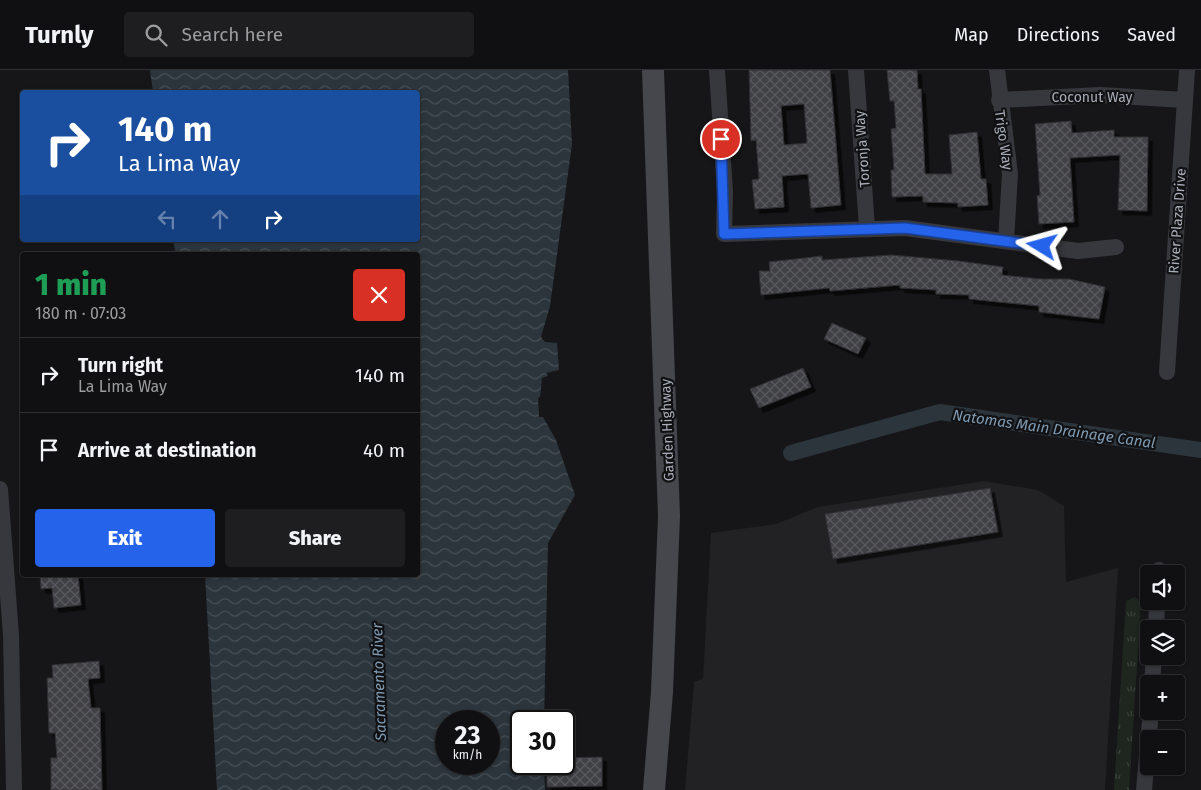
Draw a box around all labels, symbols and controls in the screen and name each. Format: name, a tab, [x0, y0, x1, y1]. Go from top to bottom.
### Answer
search box	[124, 12, 474, 57]
text: Turnly	[25, 21, 94, 49]
icon: search	[142, 21, 170, 49]
text: Search here	[182, 23, 283, 46]
text: Map	[954, 24, 989, 46]
text: Directions	[1017, 24, 1099, 46]
text: Saved	[1127, 24, 1176, 46]
street label: Coconut Way	[1052, 89, 1133, 106]
text: 140 m	[118, 108, 212, 150]
street label: Trigo Way	[991, 109, 1016, 171]
icon: right	[35, 110, 100, 175]
street label: Toronja Way	[851, 110, 874, 188]
pin	[700, 118, 742, 160]
icon: arrive	[707, 125, 735, 153]
text: La Lima Way	[118, 150, 240, 177]
street label: River Plaza Drive	[1165, 168, 1190, 274]
icon: left	[153, 205, 181, 233]
icon: ahead	[206, 205, 234, 233]
icon: right	[259, 205, 287, 233]
position arrow	[1015, 219, 1067, 271]
text: 1 min	[35, 267, 107, 303]
button: close	[353, 269, 405, 321]
text: 180 m · 07:03	[35, 304, 126, 323]
text: Turn right	[78, 354, 163, 377]
icon: right	[35, 361, 63, 389]
text: 140 m	[355, 364, 405, 387]
text: La Lima Way	[78, 377, 167, 396]
street label: Garden Highway	[657, 378, 678, 481]
water label: Natomas Main Drainage Canal	[951, 406, 1157, 452]
icon: arrive	[35, 436, 63, 464]
text: Arrive at destination	[78, 439, 257, 462]
text: 40 m	[363, 439, 405, 462]
button: Exit	[35, 509, 215, 567]
button: Share	[225, 509, 405, 567]
map controls	[1140, 565, 1185, 775]
button: sound	[1140, 565, 1185, 610]
button: layers	[1140, 620, 1185, 665]
water label: Sacramento River	[368, 621, 390, 742]
button: +	[1140, 675, 1185, 720]
speed limit sign: 30	[510, 710, 575, 775]
text: 23	[455, 721, 480, 751]
button: −	[1140, 730, 1185, 775]
text: km/h	[453, 748, 482, 762]

